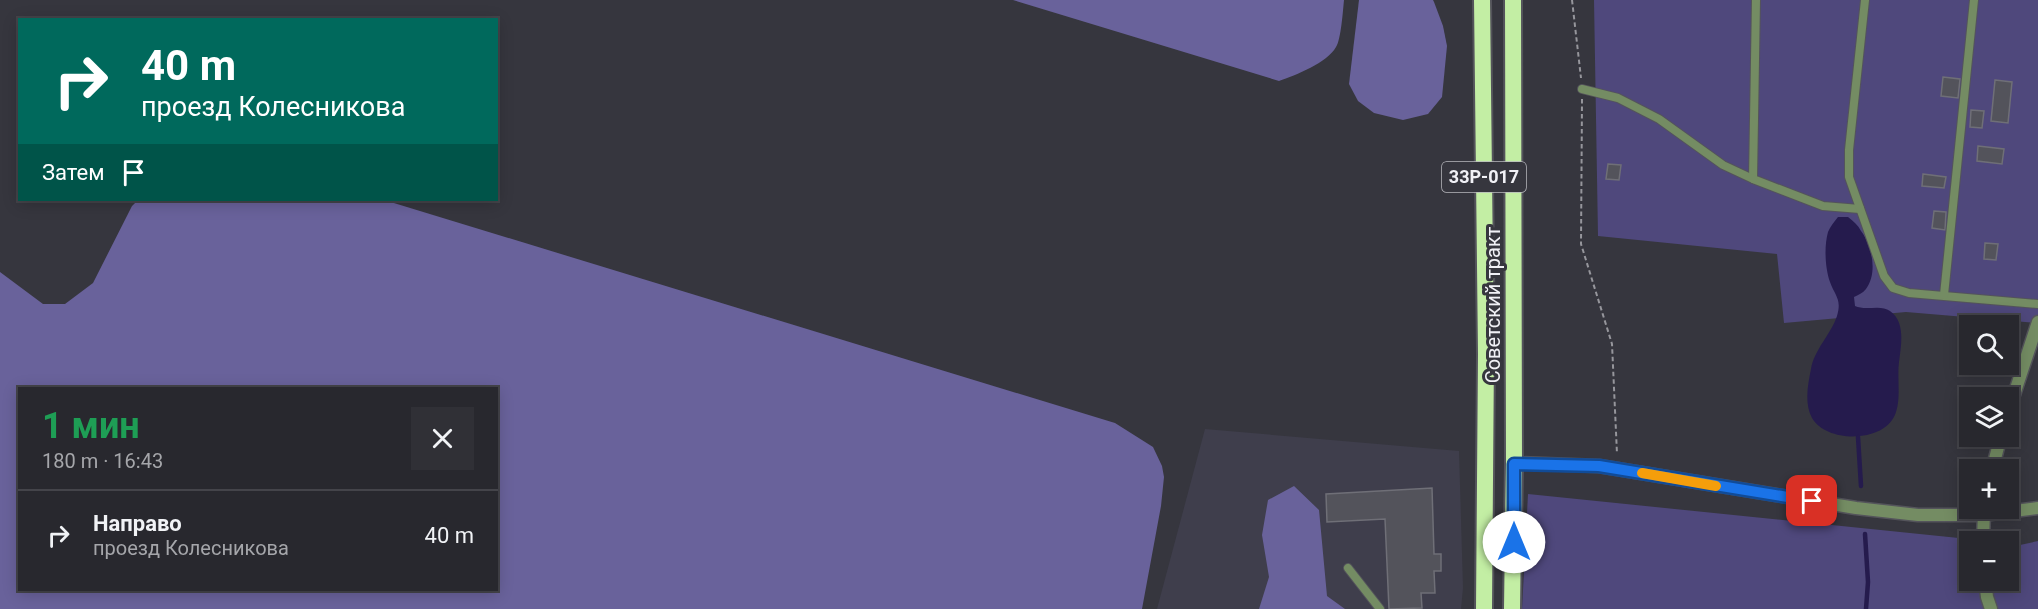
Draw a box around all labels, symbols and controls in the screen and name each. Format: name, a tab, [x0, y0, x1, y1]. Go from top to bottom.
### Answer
text: 40 m	[141, 41, 236, 90]
icon: right	[42, 42, 120, 120]
text: проезд Колесникова	[141, 91, 405, 123]
icon: arrive	[117, 156, 150, 189]
text: Затем	[42, 160, 105, 185]
road number: 33Р-017	[1442, 162, 1526, 192]
street label: Советский тракт	[1481, 226, 1505, 383]
map controls	[1959, 315, 2019, 591]
button: search	[1959, 315, 2019, 375]
button: layers	[1959, 387, 2019, 447]
text: 1 мин	[42, 405, 140, 447]
button: close	[411, 407, 474, 470]
text: 180 m · 16:43	[42, 449, 163, 473]
button: +	[1959, 459, 2019, 519]
pin	[1786, 475, 1837, 526]
icon: arrive	[1795, 484, 1828, 517]
position arrow	[1482, 510, 1546, 574]
text: Направо	[93, 511, 182, 536]
icon: right	[42, 519, 75, 552]
text: 40 m	[425, 523, 474, 548]
button: −	[1959, 531, 2019, 591]
text: проезд Колесникова	[93, 536, 289, 560]

